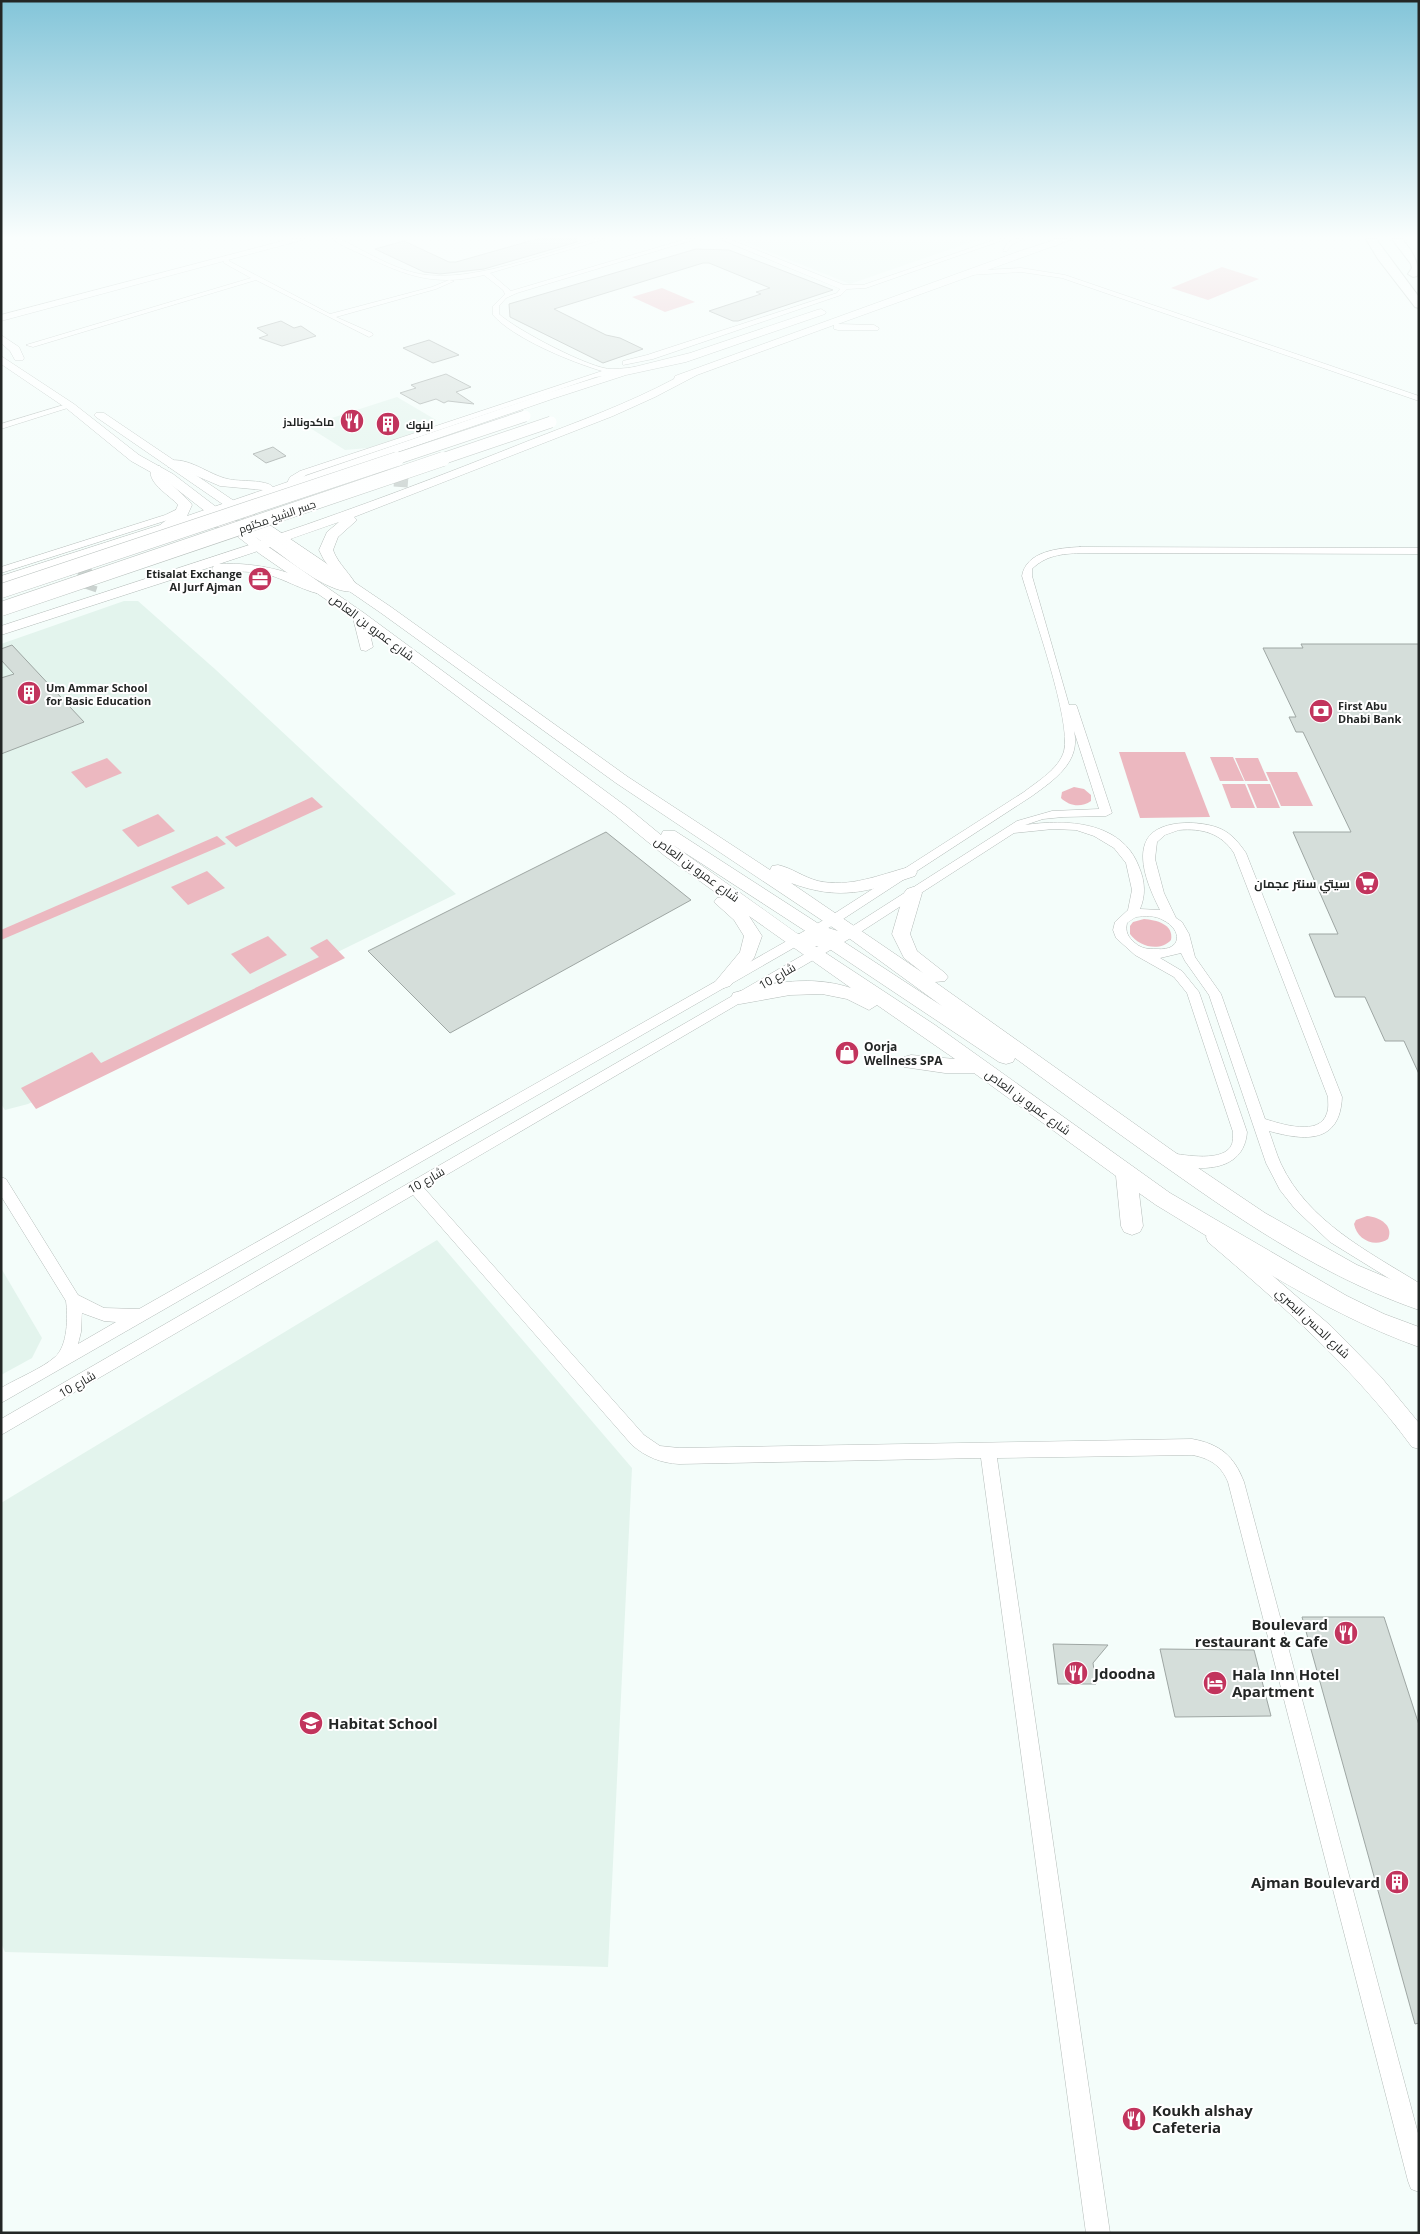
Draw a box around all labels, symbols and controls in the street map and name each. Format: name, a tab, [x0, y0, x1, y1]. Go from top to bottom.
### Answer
restaurant icon: ماكدونالدز	[339, 408, 365, 434]
building icon: اينوك	[375, 411, 401, 437]
place label: ماكدونالدز	[282, 414, 334, 430]
place label: اينوك	[406, 417, 433, 433]
street label: جسر الشيخ مكتوم	[236, 496, 318, 537]
place label: Etisalat Exchange Al Jurf Ajman	[146, 566, 242, 594]
office icon: Etisalat Exchange Al Jurf Ajman	[247, 566, 273, 592]
street label: شارع عمرو بن العاص	[326, 590, 418, 664]
building icon: Um Ammar School for Basic Education	[16, 680, 42, 706]
place label: Um Ammar School for Basic Education	[46, 680, 151, 708]
bank icon: First Abu Dhabi Bank	[1308, 698, 1334, 724]
place label: First Abu Dhabi Bank	[1338, 698, 1401, 726]
street label: شارع عمرو بن العاص	[651, 832, 743, 906]
supermarket icon: سيتي سنتر عجمان	[1354, 870, 1380, 896]
place label: سيتي سنتر عجمان	[1254, 875, 1350, 894]
street label: شارع 10	[755, 959, 799, 993]
place label: Oorja Wellness SPA	[864, 1038, 943, 1069]
shop icon: Oorja Wellness SPA	[834, 1040, 860, 1066]
street label: شارع عمرو بن العاص	[982, 1065, 1074, 1139]
street label: شارع 10	[404, 1163, 448, 1197]
street label: شارع الحسن البصري	[1271, 1284, 1354, 1363]
street label: شارع 10	[55, 1367, 99, 1401]
place label: Boulevard restaurant & Cafe	[1195, 1614, 1328, 1651]
restaurant icon: Boulevard restaurant & Cafe	[1333, 1620, 1359, 1646]
restaurant icon: Jdoodna	[1063, 1660, 1089, 1686]
place label: Jdoodna	[1092, 1663, 1155, 1683]
place label: Hala Inn Hotel Apartment	[1232, 1664, 1339, 1701]
hotel icon: Hala Inn Hotel Apartment	[1202, 1670, 1228, 1696]
school or university icon: Habitat School	[298, 1710, 324, 1736]
place label: Habitat School	[328, 1713, 438, 1733]
building icon: Ajman Boulevard	[1384, 1869, 1410, 1895]
place label: Ajman Boulevard	[1251, 1872, 1380, 1892]
place label: Koukh alshay Cafeteria	[1152, 2100, 1253, 2137]
restaurant icon: Koukh alshay Cafeteria	[1121, 2106, 1147, 2132]

